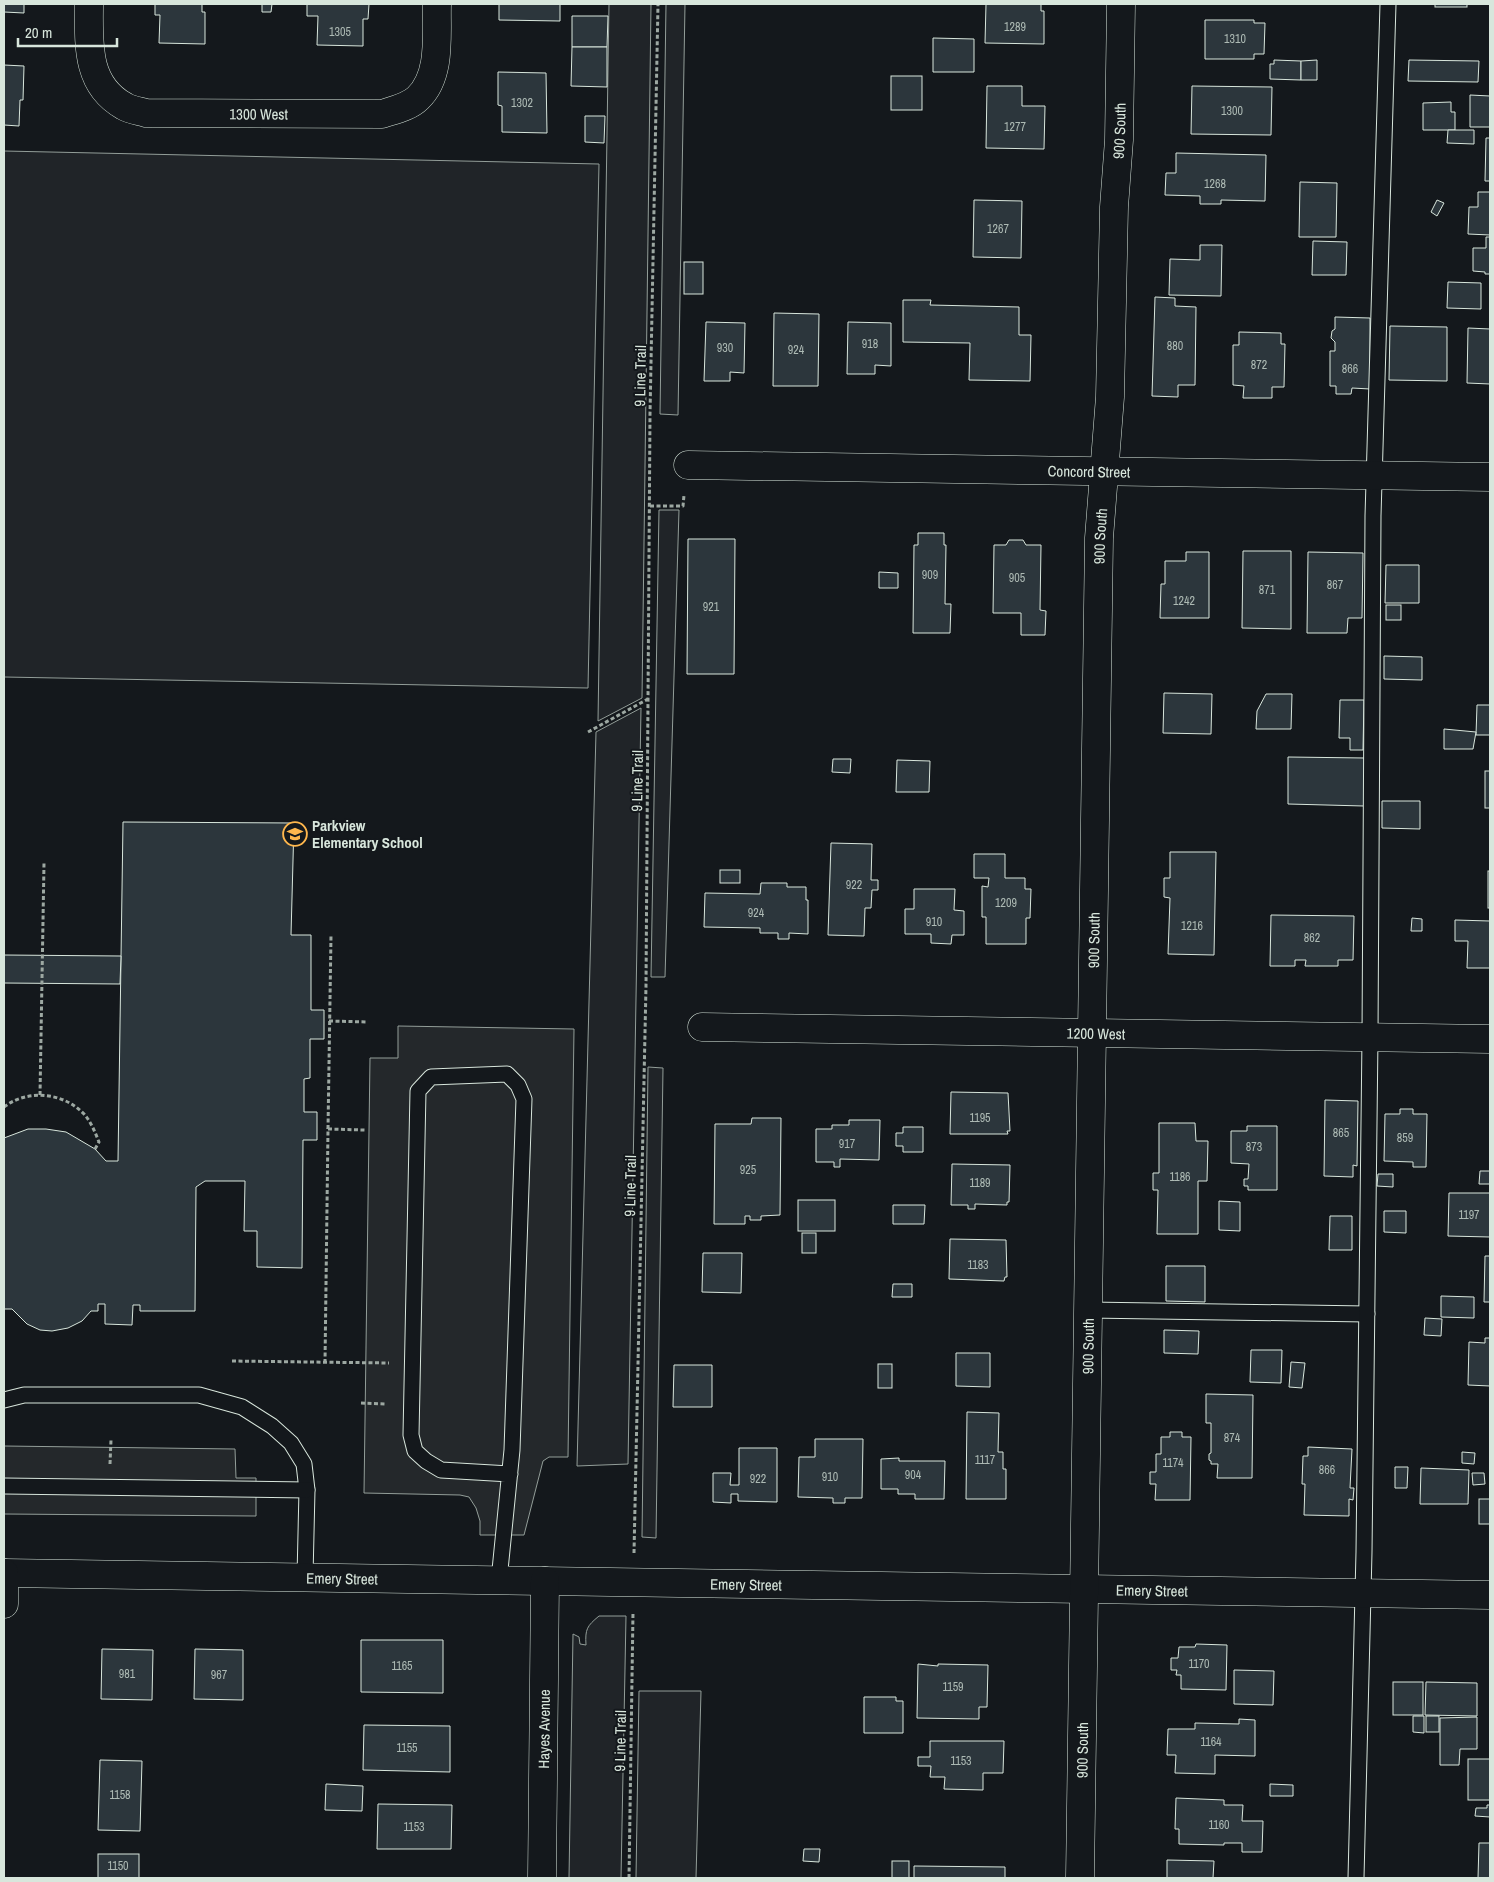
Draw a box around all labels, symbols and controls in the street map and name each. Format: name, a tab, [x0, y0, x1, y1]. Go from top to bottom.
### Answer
scale bar	[18, 15, 116, 47]
house number: 1289	[1004, 19, 1026, 35]
text: 20 m	[25, 22, 52, 43]
house number: 1305	[329, 24, 351, 40]
house number: 1310	[1224, 31, 1246, 47]
house number: 1302	[511, 95, 533, 111]
street label: 1300 West	[229, 103, 288, 124]
street label: 900 South	[1107, 103, 1130, 160]
house number: 1300	[1221, 103, 1243, 119]
house number: 1277	[1004, 119, 1026, 135]
house number: 1268	[1204, 176, 1226, 192]
house number: 1267	[987, 221, 1009, 237]
house number: 918	[862, 336, 878, 352]
house number: 880	[1167, 338, 1183, 354]
house number: 930	[717, 340, 733, 356]
house number: 924	[788, 342, 805, 358]
street label: 9 Line Trail	[629, 345, 651, 407]
house number: 872	[1251, 357, 1267, 373]
house number: 866	[1342, 361, 1358, 377]
street label: Concord Street	[1047, 460, 1131, 482]
street label: 900 South	[1088, 507, 1112, 564]
house number: 909	[922, 567, 938, 583]
house number: 905	[1009, 570, 1026, 586]
house number: 867	[1327, 577, 1344, 593]
house number: 871	[1259, 582, 1276, 598]
house number: 1242	[1173, 593, 1195, 609]
house number: 921	[703, 599, 720, 615]
street label: 9 Line Trail	[626, 750, 648, 812]
place label: Parkview Elementary School	[312, 815, 423, 853]
school or university icon: Parkview Elementary School	[282, 821, 308, 847]
house number: 922	[846, 877, 862, 893]
house number: 1209	[995, 895, 1017, 911]
house number: 924	[748, 905, 765, 921]
street label: 900 South	[1082, 912, 1104, 968]
house number: 910	[926, 914, 942, 930]
house number: 1216	[1181, 918, 1203, 934]
house number: 862	[1304, 930, 1320, 946]
street label: 1200 West	[1066, 1022, 1126, 1044]
house number: 1195	[969, 1110, 991, 1126]
house number: 865	[1333, 1125, 1350, 1141]
house number: 859	[1397, 1130, 1413, 1146]
house number: 917	[839, 1136, 856, 1152]
house number: 873	[1246, 1139, 1262, 1155]
street label: 9 Line Trail	[619, 1155, 641, 1217]
house number: 925	[740, 1162, 757, 1178]
house number: 1186	[1169, 1169, 1191, 1185]
house number: 1189	[969, 1175, 991, 1191]
house number: 1197	[1458, 1207, 1480, 1223]
house number: 1183	[967, 1257, 989, 1273]
street label: 900 South	[1077, 1318, 1098, 1374]
house number: 874	[1224, 1430, 1241, 1446]
house number: 1117	[975, 1452, 996, 1468]
house number: 1174	[1162, 1455, 1184, 1471]
house number: 866	[1319, 1462, 1335, 1478]
house number: 904	[905, 1467, 922, 1483]
house number: 910	[822, 1469, 838, 1485]
house number: 922	[750, 1471, 766, 1487]
street label: Emery Street	[306, 1567, 379, 1589]
street label: Emery Street	[710, 1573, 783, 1595]
street label: Emery Street	[1116, 1579, 1189, 1601]
house number: 1170	[1188, 1656, 1210, 1672]
house number: 1165	[391, 1658, 413, 1674]
house number: 981	[119, 1666, 136, 1682]
house number: 967	[211, 1667, 228, 1683]
house number: 1159	[942, 1679, 964, 1695]
street label: Hayes Avenue	[533, 1689, 554, 1769]
street label: 9 Line Trail	[609, 1710, 631, 1772]
street label: 900 South	[1071, 1722, 1093, 1778]
house number: 1164	[1200, 1734, 1222, 1750]
house number: 1155	[396, 1740, 418, 1756]
house number: 1153	[950, 1753, 972, 1769]
house number: 1158	[109, 1787, 131, 1803]
house number: 1160	[1208, 1817, 1230, 1833]
house number: 1153	[403, 1819, 425, 1835]
house number: 1150	[107, 1858, 129, 1874]

